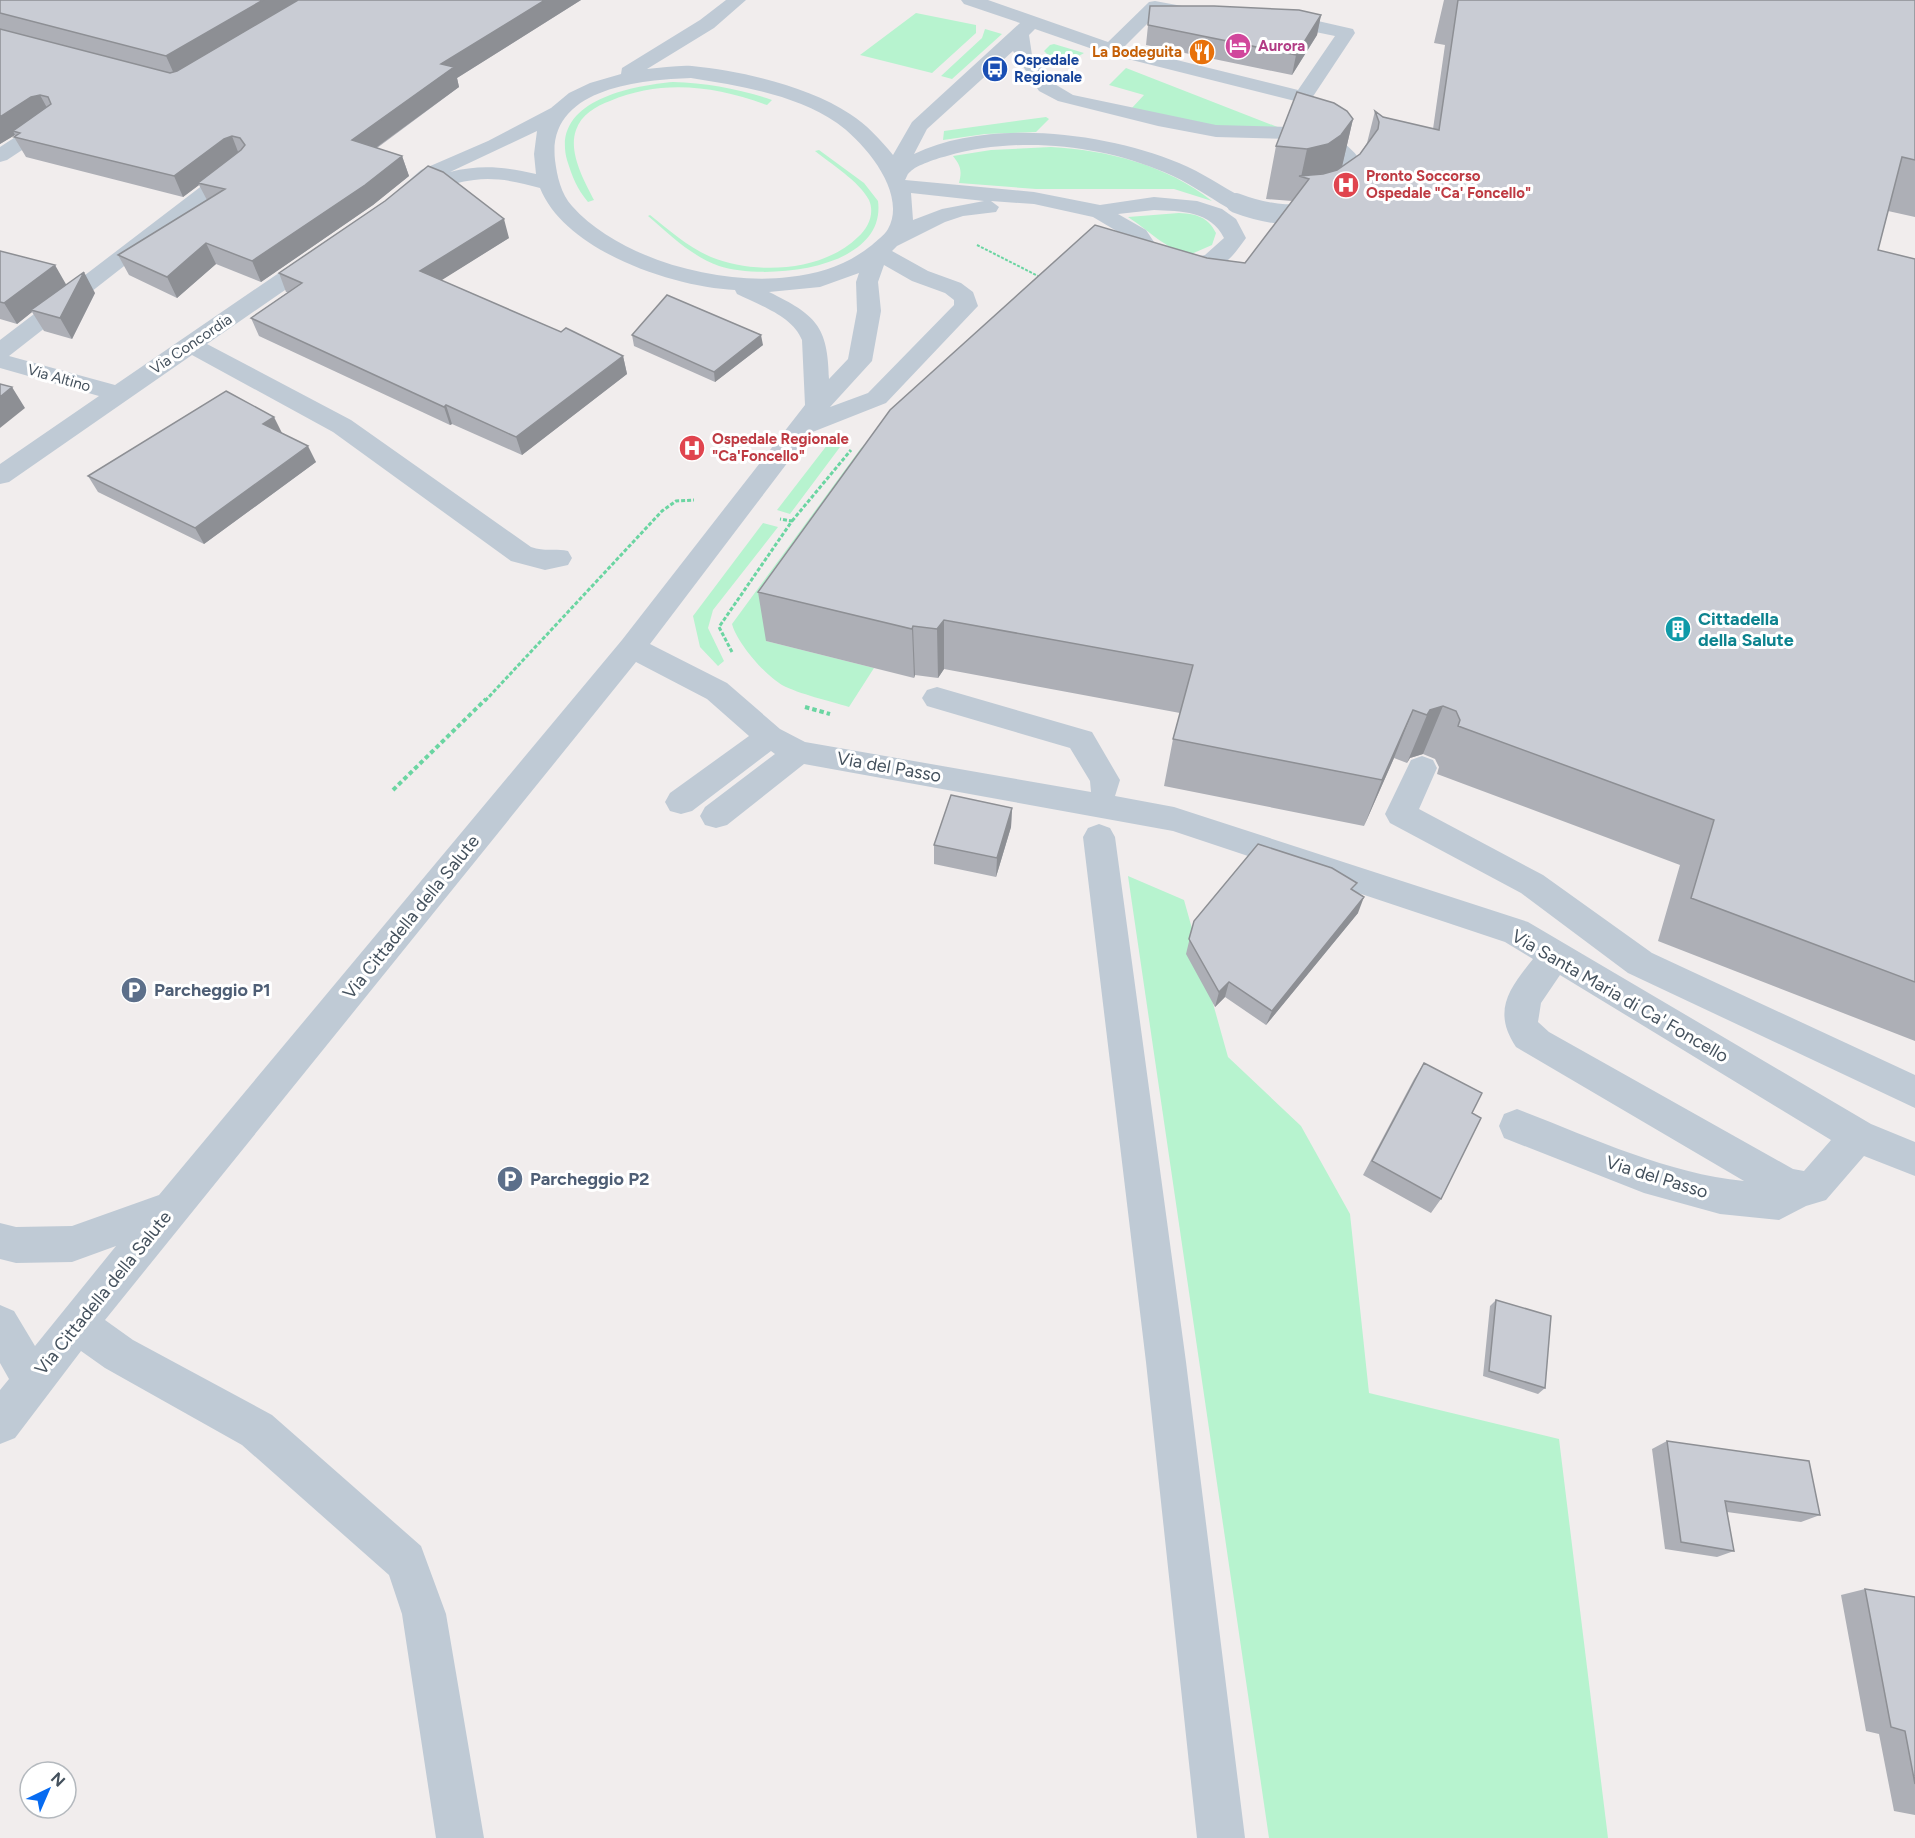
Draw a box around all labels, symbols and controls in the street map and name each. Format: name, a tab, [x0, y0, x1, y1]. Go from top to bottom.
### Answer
hotel icon: Aurora	[1223, 31, 1253, 61]
restaurant icon: La Bodeguita	[1187, 37, 1217, 67]
place label: Aurora	[1258, 37, 1305, 55]
place label: La Bodeguita	[1092, 43, 1182, 61]
place label: Ospedale Regionale	[1014, 51, 1083, 86]
bus stop icon: Ospedale Regionale	[980, 54, 1010, 84]
place label: Pronto Soccorso Ospedale "Ca' Foncello"	[1366, 167, 1531, 202]
hospital icon: Pronto Soccorso Ospedale "Ca' Foncello"	[1331, 170, 1361, 200]
street label: Via Concordia	[147, 310, 235, 378]
street label: Via Altino	[25, 360, 93, 396]
place label: Ospedale Regionale "Ca'Foncello"	[712, 430, 849, 465]
hospital icon: Ospedale Regionale "Ca'Foncello"	[677, 433, 707, 463]
place label: Cittadella della Salute	[1698, 608, 1794, 651]
building icon: Cittadella della Salute	[1663, 614, 1693, 644]
street label: Via del Passo	[835, 747, 943, 787]
street label: Via Cittadella della Salute	[338, 830, 484, 1004]
street label: Via Santa Maria di Ca' Foncello	[1508, 925, 1732, 1067]
parking icon: Parcheggio P1	[119, 975, 149, 1005]
place label: Parcheggio P1	[154, 979, 271, 1001]
street label: Via del Passo	[1603, 1151, 1711, 1203]
parking icon: Parcheggio P2	[495, 1164, 525, 1194]
place label: Parcheggio P2	[530, 1168, 650, 1190]
street label: Via Cittadella della Salute	[30, 1206, 176, 1380]
north arrow	[18, 1760, 78, 1820]
text: N	[47, 1768, 69, 1791]

